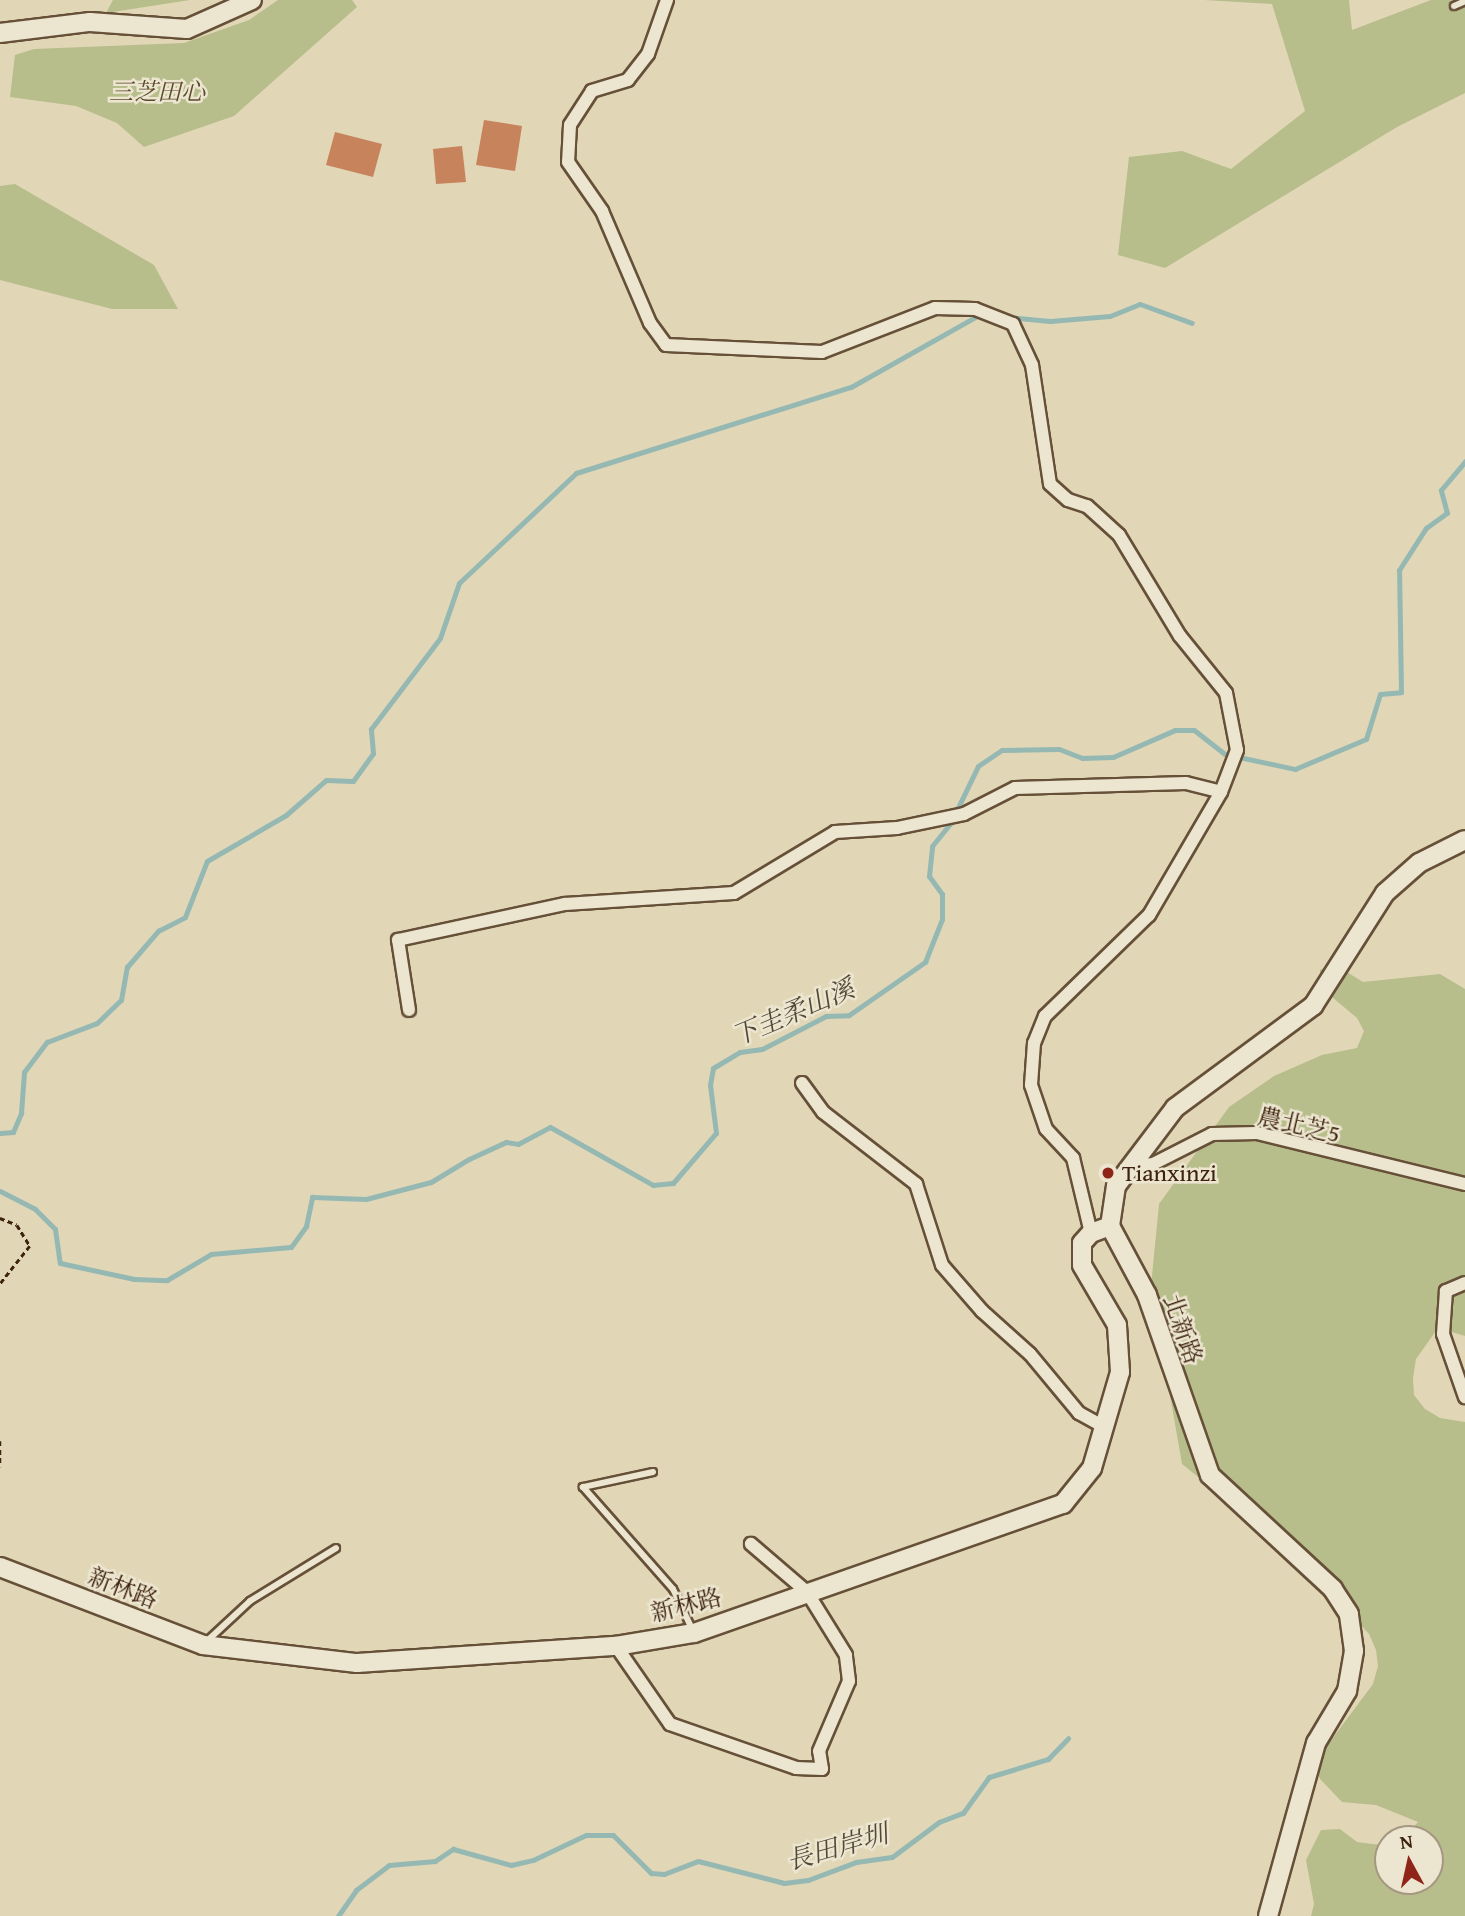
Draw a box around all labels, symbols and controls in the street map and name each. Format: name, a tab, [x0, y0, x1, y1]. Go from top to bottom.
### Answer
park label: 三芝田心	[109, 78, 205, 106]
water label: 下圭柔山溪	[727, 972, 859, 1052]
street label: 農北芝5	[1255, 1102, 1343, 1148]
place label: Tianxinzi	[1122, 1159, 1217, 1187]
marker: Tianxinzi	[1100, 1165, 1116, 1181]
street label: 北新路	[1158, 1290, 1208, 1368]
street label: 新林路	[84, 1562, 162, 1614]
street label: 新林路	[648, 1582, 724, 1628]
water label: 長田岸圳	[783, 1818, 891, 1876]
north arrow	[1374, 1825, 1444, 1895]
text: N	[1398, 1826, 1415, 1856]

